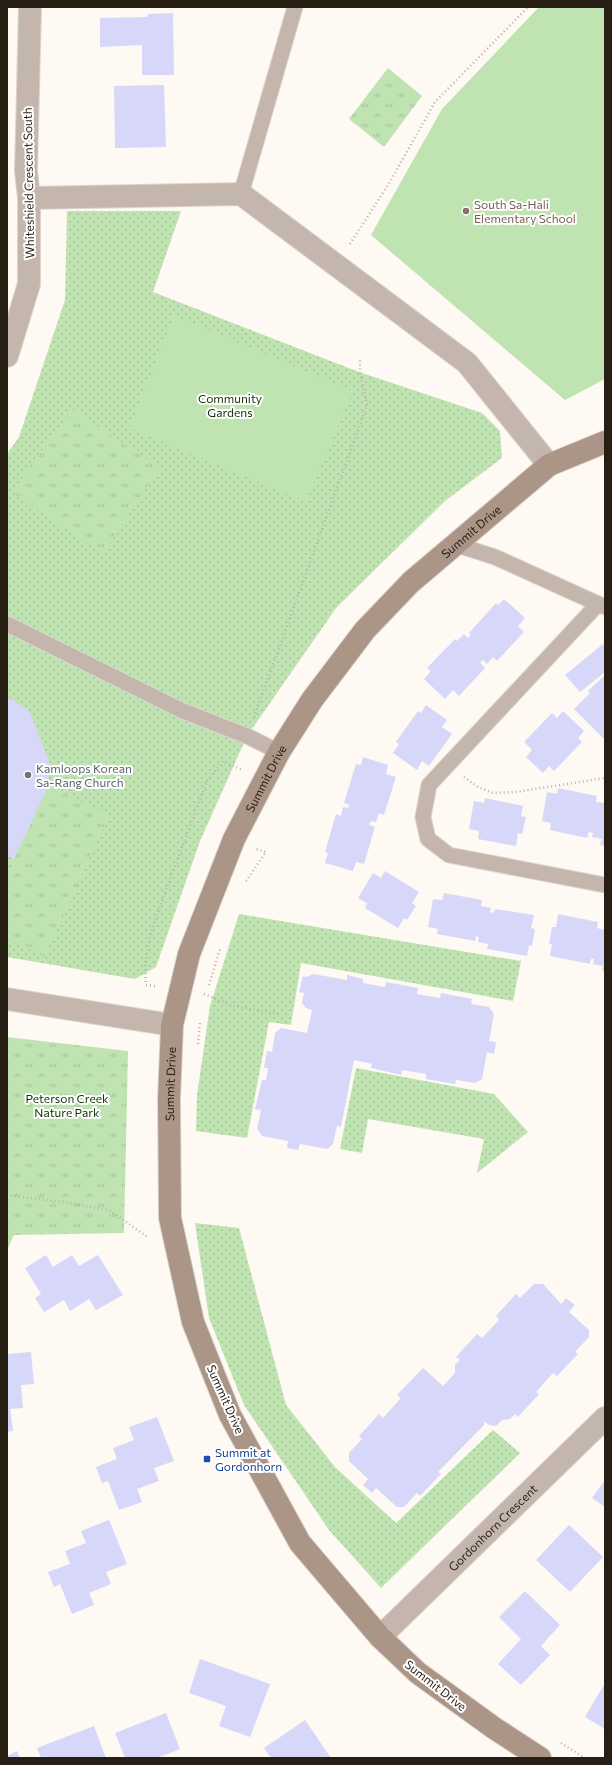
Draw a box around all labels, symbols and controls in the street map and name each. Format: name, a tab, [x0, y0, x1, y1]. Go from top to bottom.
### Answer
street label: Whiteshield Crescent South	[20, 107, 36, 259]
place label: South Sa-Hali Elementary School	[474, 197, 576, 225]
marker: South Sa-Hali Elementary School	[461, 206, 471, 216]
park label: Community Gardens	[198, 391, 262, 419]
street label: Summit Drive	[438, 502, 504, 560]
street label: Summit Drive	[242, 742, 289, 814]
place label: Kamloops Korean Sa-Rang Church	[36, 761, 132, 789]
marker: Kamloops Korean Sa-Rang Church	[23, 770, 33, 780]
street label: Summit Drive	[162, 1047, 178, 1121]
park label: Peterson Creek Nature Park	[25, 1091, 109, 1119]
street label: Summit Drive	[205, 1362, 247, 1436]
place label: Summit at Gordonhorn	[215, 1445, 282, 1473]
marker: Summit at Gordonhorn	[202, 1454, 212, 1464]
street label: Gordonhorn Crescent	[445, 1481, 540, 1574]
street label: Summit Drive	[403, 1657, 469, 1713]

